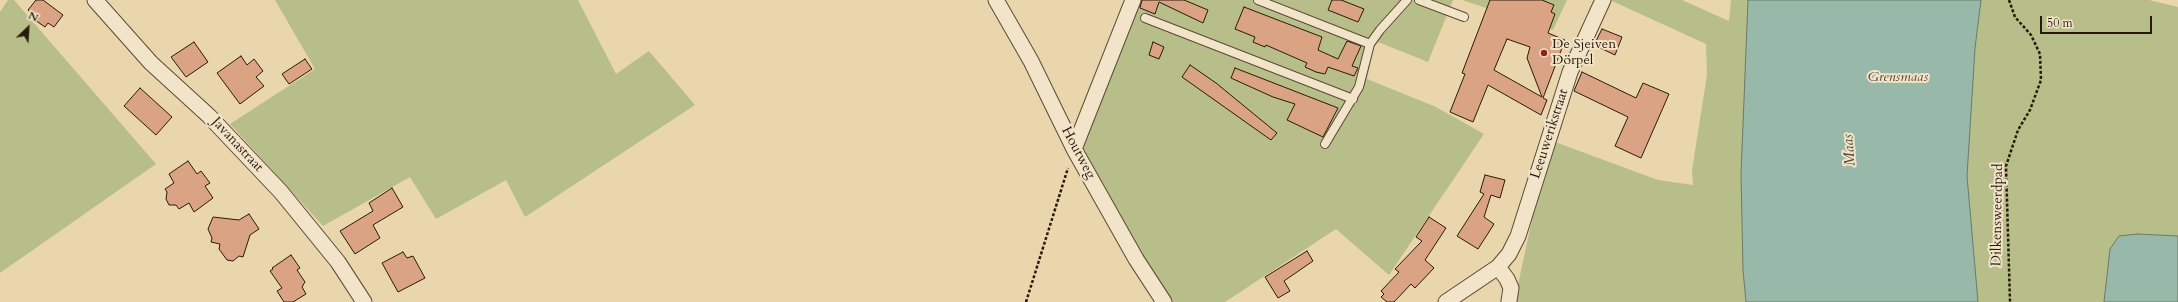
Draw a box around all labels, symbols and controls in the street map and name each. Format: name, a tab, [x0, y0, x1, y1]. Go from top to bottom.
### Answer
north arrow	[8, 8, 48, 48]
text: N	[26, 8, 41, 25]
scale bar	[2042, 8, 2154, 34]
text: 50 m	[2047, 15, 2073, 31]
place label: De Sjeiven Dörpel	[1552, 37, 1616, 70]
marker: De Sjeiven Dörpel	[1539, 48, 1549, 58]
park label: Grensmaas	[1868, 70, 1928, 86]
street label: Leeuwerikstraat	[1528, 87, 1572, 181]
street label: Javanastraat	[207, 114, 267, 176]
street label: Houtweg	[1057, 124, 1099, 182]
water label: Maas	[1840, 133, 1860, 167]
street label: Dilkensweerdpad	[1989, 163, 2007, 267]

